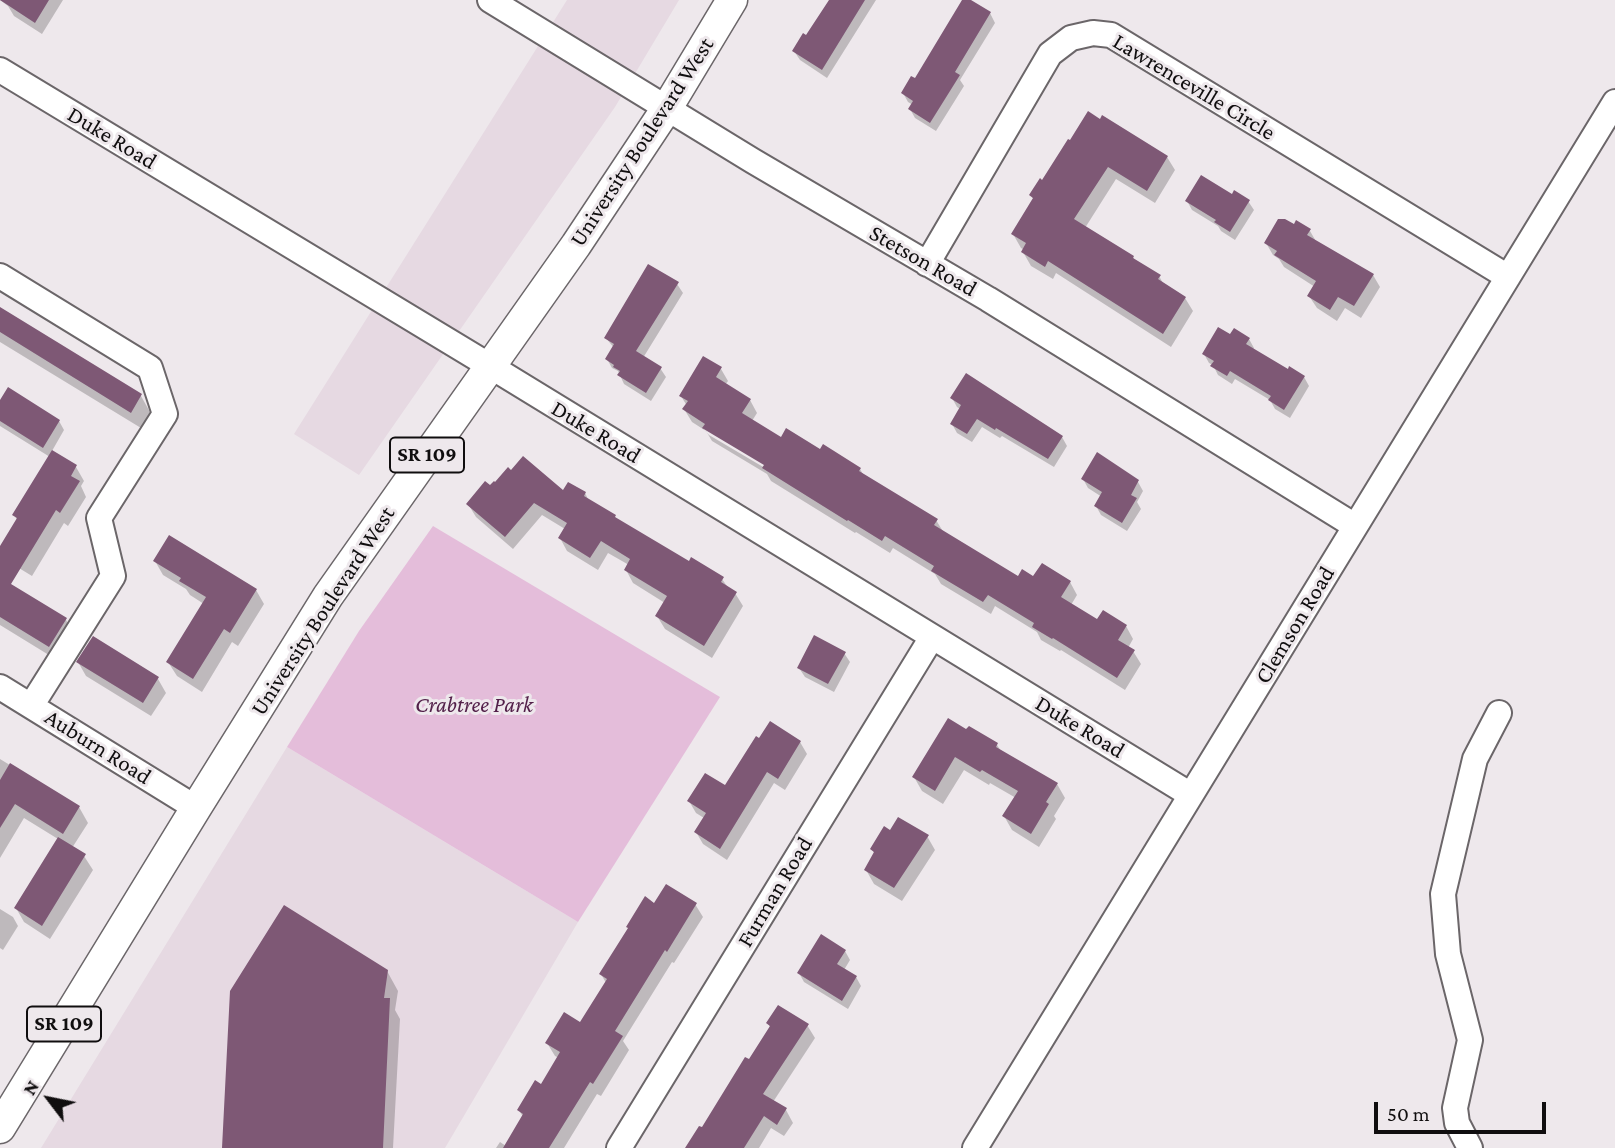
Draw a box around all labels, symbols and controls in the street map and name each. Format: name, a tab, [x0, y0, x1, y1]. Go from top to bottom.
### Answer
street label: Lawrenceville Circle	[1108, 28, 1280, 146]
street label: University Boulevard West	[564, 32, 720, 252]
street label: Duke Road	[62, 101, 162, 175]
street label: Stetson Road	[864, 219, 982, 303]
street label: Duke Road	[546, 395, 646, 469]
road number: SR 109	[390, 438, 464, 472]
street label: University Boulevard West	[245, 501, 401, 721]
street label: Clemson Road	[1249, 561, 1341, 689]
street label: Duke Road	[1030, 690, 1130, 764]
park label: Crabtree Park	[415, 691, 533, 719]
street label: Auburn Road	[40, 703, 156, 791]
street label: Furman Road	[731, 832, 819, 952]
road number: SR 109	[27, 1006, 101, 1042]
north arrow	[14, 1064, 84, 1134]
text: N	[18, 1077, 43, 1099]
scale bar	[1377, 1088, 1548, 1132]
text: 50 m	[1387, 1102, 1430, 1126]

